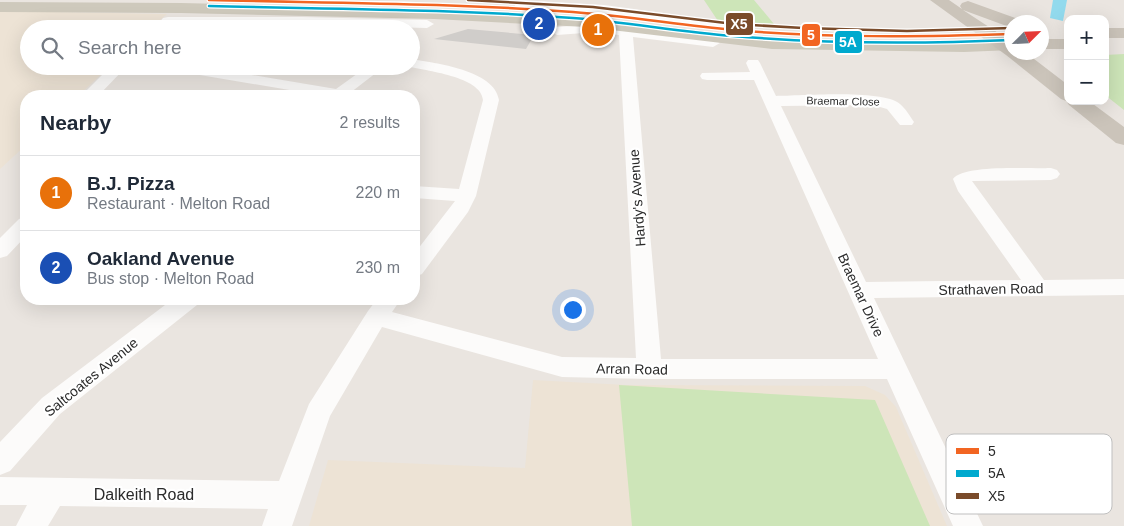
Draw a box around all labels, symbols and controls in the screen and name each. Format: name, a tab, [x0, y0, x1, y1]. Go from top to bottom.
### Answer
pin: 2	[523, 5, 555, 43]
pin: 1	[582, 11, 614, 49]
line badge: X5	[725, 12, 754, 36]
north arrow	[1004, 15, 1049, 60]
map controls	[1064, 15, 1109, 105]
button: +	[1064, 15, 1109, 60]
text: X5	[730, 16, 748, 32]
search box	[20, 20, 420, 75]
line badge: 5	[801, 23, 821, 47]
text: 5	[807, 27, 815, 43]
line badge: 5A	[834, 30, 863, 54]
icon: search	[38, 34, 66, 62]
text: 5A	[839, 34, 857, 50]
text: Search here	[78, 37, 182, 58]
button: −	[1064, 60, 1109, 105]
street label: Braemar Close	[806, 94, 880, 108]
text: Nearby	[40, 111, 111, 134]
text: 2 results	[340, 114, 400, 131]
street label: Hardy's Avenue	[626, 149, 648, 247]
text: B.J. Pizza	[87, 173, 175, 194]
text: 1	[52, 184, 60, 201]
text: 220 m	[356, 184, 400, 201]
text: Restaurant · Melton Road	[87, 195, 270, 212]
text: Oakland Avenue	[87, 248, 234, 269]
street label: Braemar Drive	[835, 251, 887, 339]
text: 2	[52, 259, 60, 276]
text: 230 m	[356, 259, 400, 276]
text: Bus stop · Melton Road	[87, 270, 254, 287]
street label: Strathaven Road	[938, 280, 1044, 298]
your location	[560, 297, 586, 323]
street label: Saltcoates Avenue	[41, 334, 141, 420]
street label: Arran Road	[596, 360, 668, 378]
legend	[946, 434, 1112, 514]
text: 5	[988, 443, 996, 459]
text: 5A	[988, 465, 1006, 481]
street label: Dalkeith Road	[94, 486, 194, 503]
text: X5	[988, 488, 1005, 504]

